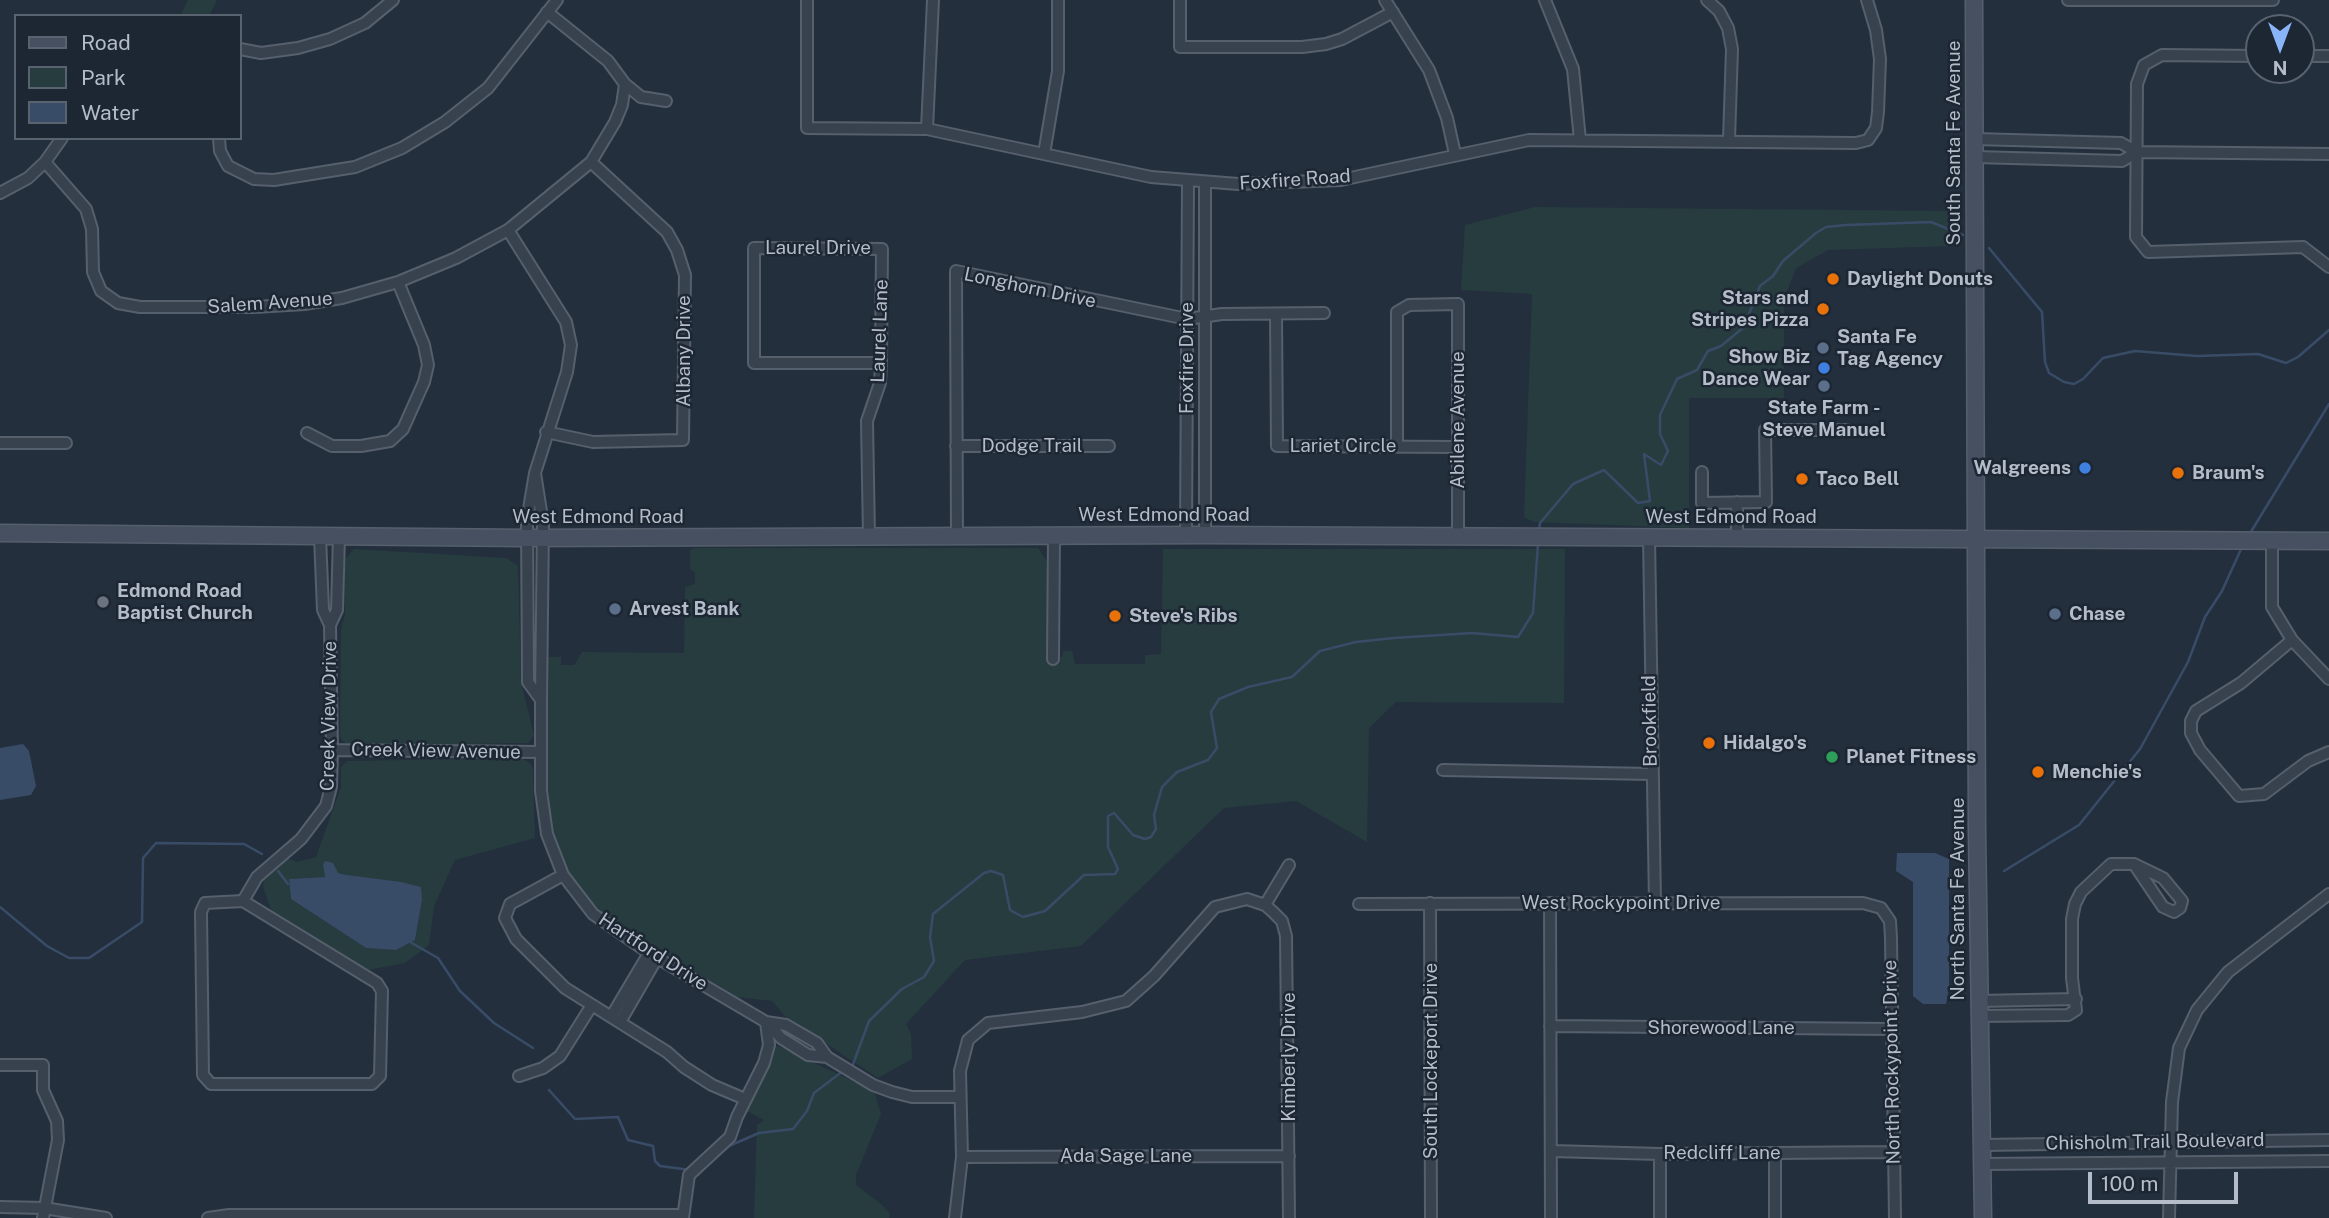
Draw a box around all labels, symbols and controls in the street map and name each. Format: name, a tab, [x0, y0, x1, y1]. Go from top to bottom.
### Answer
legend	[14, 14, 242, 140]
north arrow	[2245, 14, 2315, 84]
text: Road	[81, 30, 131, 55]
street label: South Santa Fe Avenue	[1943, 40, 1965, 246]
text: N	[2273, 57, 2287, 79]
text: Park	[81, 65, 126, 90]
text: Water	[81, 100, 139, 125]
street label: Foxfire Road	[1239, 165, 1351, 195]
street label: Laurel Drive	[765, 237, 871, 259]
street label: Longhorn Drive	[962, 263, 1098, 313]
place label: Daylight Donuts	[1847, 268, 1993, 290]
marker: Daylight Donuts	[1825, 271, 1841, 287]
street label: Laurel Lane	[867, 279, 893, 383]
street label: Salem Avenue	[207, 287, 333, 319]
place label: Stars and Stripes Pizza	[1691, 287, 1809, 331]
street label: Albany Drive	[673, 295, 695, 407]
marker: Stars and Stripes Pizza	[1815, 301, 1831, 317]
street label: Foxfire Drive	[1176, 302, 1198, 414]
place label: Santa Fe Tag Agency	[1837, 326, 1943, 370]
marker: Santa Fe Tag Agency	[1815, 340, 1831, 356]
place label: Show Biz Dance Wear	[1702, 346, 1810, 390]
street label: Abilene Avenue	[1447, 351, 1469, 489]
marker: Show Biz Dance Wear	[1816, 360, 1832, 376]
marker: State Farm - Steve Manuel	[1816, 378, 1832, 394]
place label: State Farm - Steve Manuel	[1762, 397, 1886, 441]
street label: Dodge Trail	[982, 435, 1082, 457]
street label: Lariet Circle	[1289, 435, 1397, 457]
place label: Walgreens	[1974, 457, 2071, 479]
marker: Walgreens	[2077, 460, 2093, 476]
place label: Braum's	[2192, 462, 2265, 484]
marker: Braum's	[2170, 465, 2186, 481]
place label: Taco Bell	[1816, 468, 1899, 490]
marker: Taco Bell	[1794, 471, 1810, 487]
street label: West Edmond Road	[1078, 504, 1250, 526]
street label: West Edmond Road	[512, 506, 684, 528]
street label: West Edmond Road	[1645, 506, 1817, 528]
place label: Edmond Road Baptist Church	[117, 580, 253, 624]
marker: Edmond Road Baptist Church	[95, 594, 111, 610]
place label: Arvest Bank	[629, 598, 740, 620]
marker: Arvest Bank	[607, 601, 623, 617]
place label: Chase	[2069, 603, 2125, 625]
place label: Steve's Ribs	[1129, 605, 1237, 627]
marker: Chase	[2047, 606, 2063, 622]
marker: Steve's Ribs	[1107, 608, 1123, 624]
street label: Creek View Drive	[316, 641, 342, 791]
street label: Brookfield	[1638, 675, 1662, 767]
place label: Hidalgo's	[1723, 732, 1807, 754]
marker: Hidalgo's	[1701, 735, 1717, 751]
street label: Creek View Avenue	[351, 738, 521, 764]
place label: Planet Fitness	[1846, 746, 1976, 768]
marker: Planet Fitness	[1824, 749, 1840, 765]
place label: Menchie's	[2052, 761, 2142, 783]
marker: Menchie's	[2030, 764, 2046, 780]
street label: North Santa Fe Avenue	[1947, 798, 1969, 1000]
street label: West Rockypoint Drive	[1522, 892, 1720, 914]
street label: Hartford Drive	[594, 908, 712, 996]
street label: North Rockypoint Drive	[1879, 960, 1905, 1164]
street label: South Lockeport Drive	[1420, 963, 1442, 1159]
street label: Kimberly Drive	[1278, 992, 1300, 1122]
street label: Shorewood Lane	[1647, 1017, 1795, 1039]
street label: Chisholm Trail Boulevard	[2045, 1129, 2265, 1155]
street label: Redcliff Lane	[1663, 1142, 1781, 1164]
street label: Ada Sage Lane	[1060, 1145, 1192, 1167]
scale bar	[2091, 1158, 2242, 1202]
text: 100 m	[2101, 1171, 2158, 1196]

